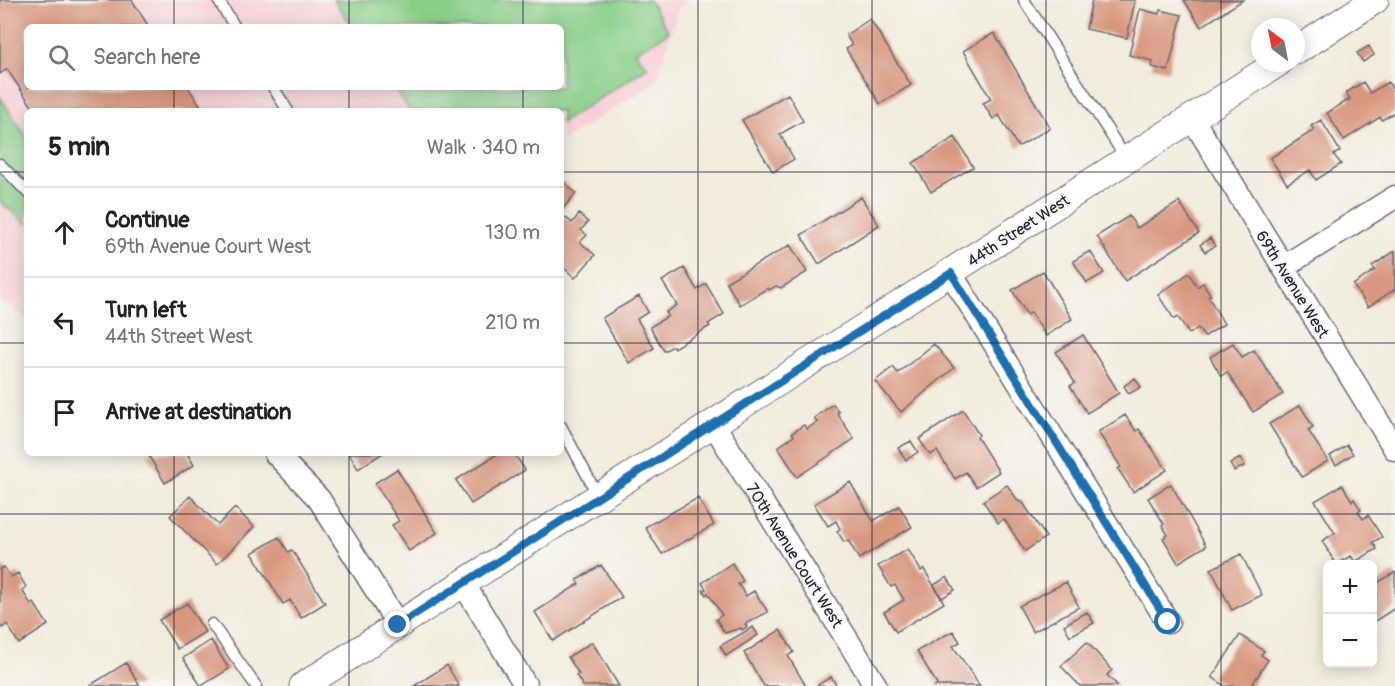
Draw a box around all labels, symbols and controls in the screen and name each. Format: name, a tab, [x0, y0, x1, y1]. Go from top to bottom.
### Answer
north arrow	[1251, 18, 1305, 72]
search box	[24, 24, 564, 90]
icon: search	[45, 41, 78, 74]
text: Search here	[93, 43, 200, 71]
text: 5 min	[48, 131, 110, 163]
text: Walk · 340 m	[427, 135, 540, 160]
street label: 44th Street West	[964, 190, 1074, 271]
text: Continue	[105, 206, 189, 234]
icon: ahead	[48, 216, 81, 249]
text: 130 m	[485, 220, 540, 245]
street label: 69th Avenue West	[1251, 227, 1333, 342]
text: 69th Avenue Court West	[105, 234, 311, 259]
text: Turn left	[105, 296, 187, 324]
icon: left	[48, 306, 81, 339]
text: 210 m	[485, 310, 540, 335]
text: 44th Street West	[105, 324, 253, 349]
icon: arrive	[48, 396, 81, 429]
text: Arrive at destination	[105, 398, 291, 426]
street label: 70th Avenue Court West	[741, 480, 847, 632]
map controls	[1323, 560, 1377, 668]
button: +	[1323, 560, 1377, 614]
route start	[1154, 608, 1180, 634]
route end	[384, 611, 410, 637]
button: −	[1323, 614, 1377, 668]

